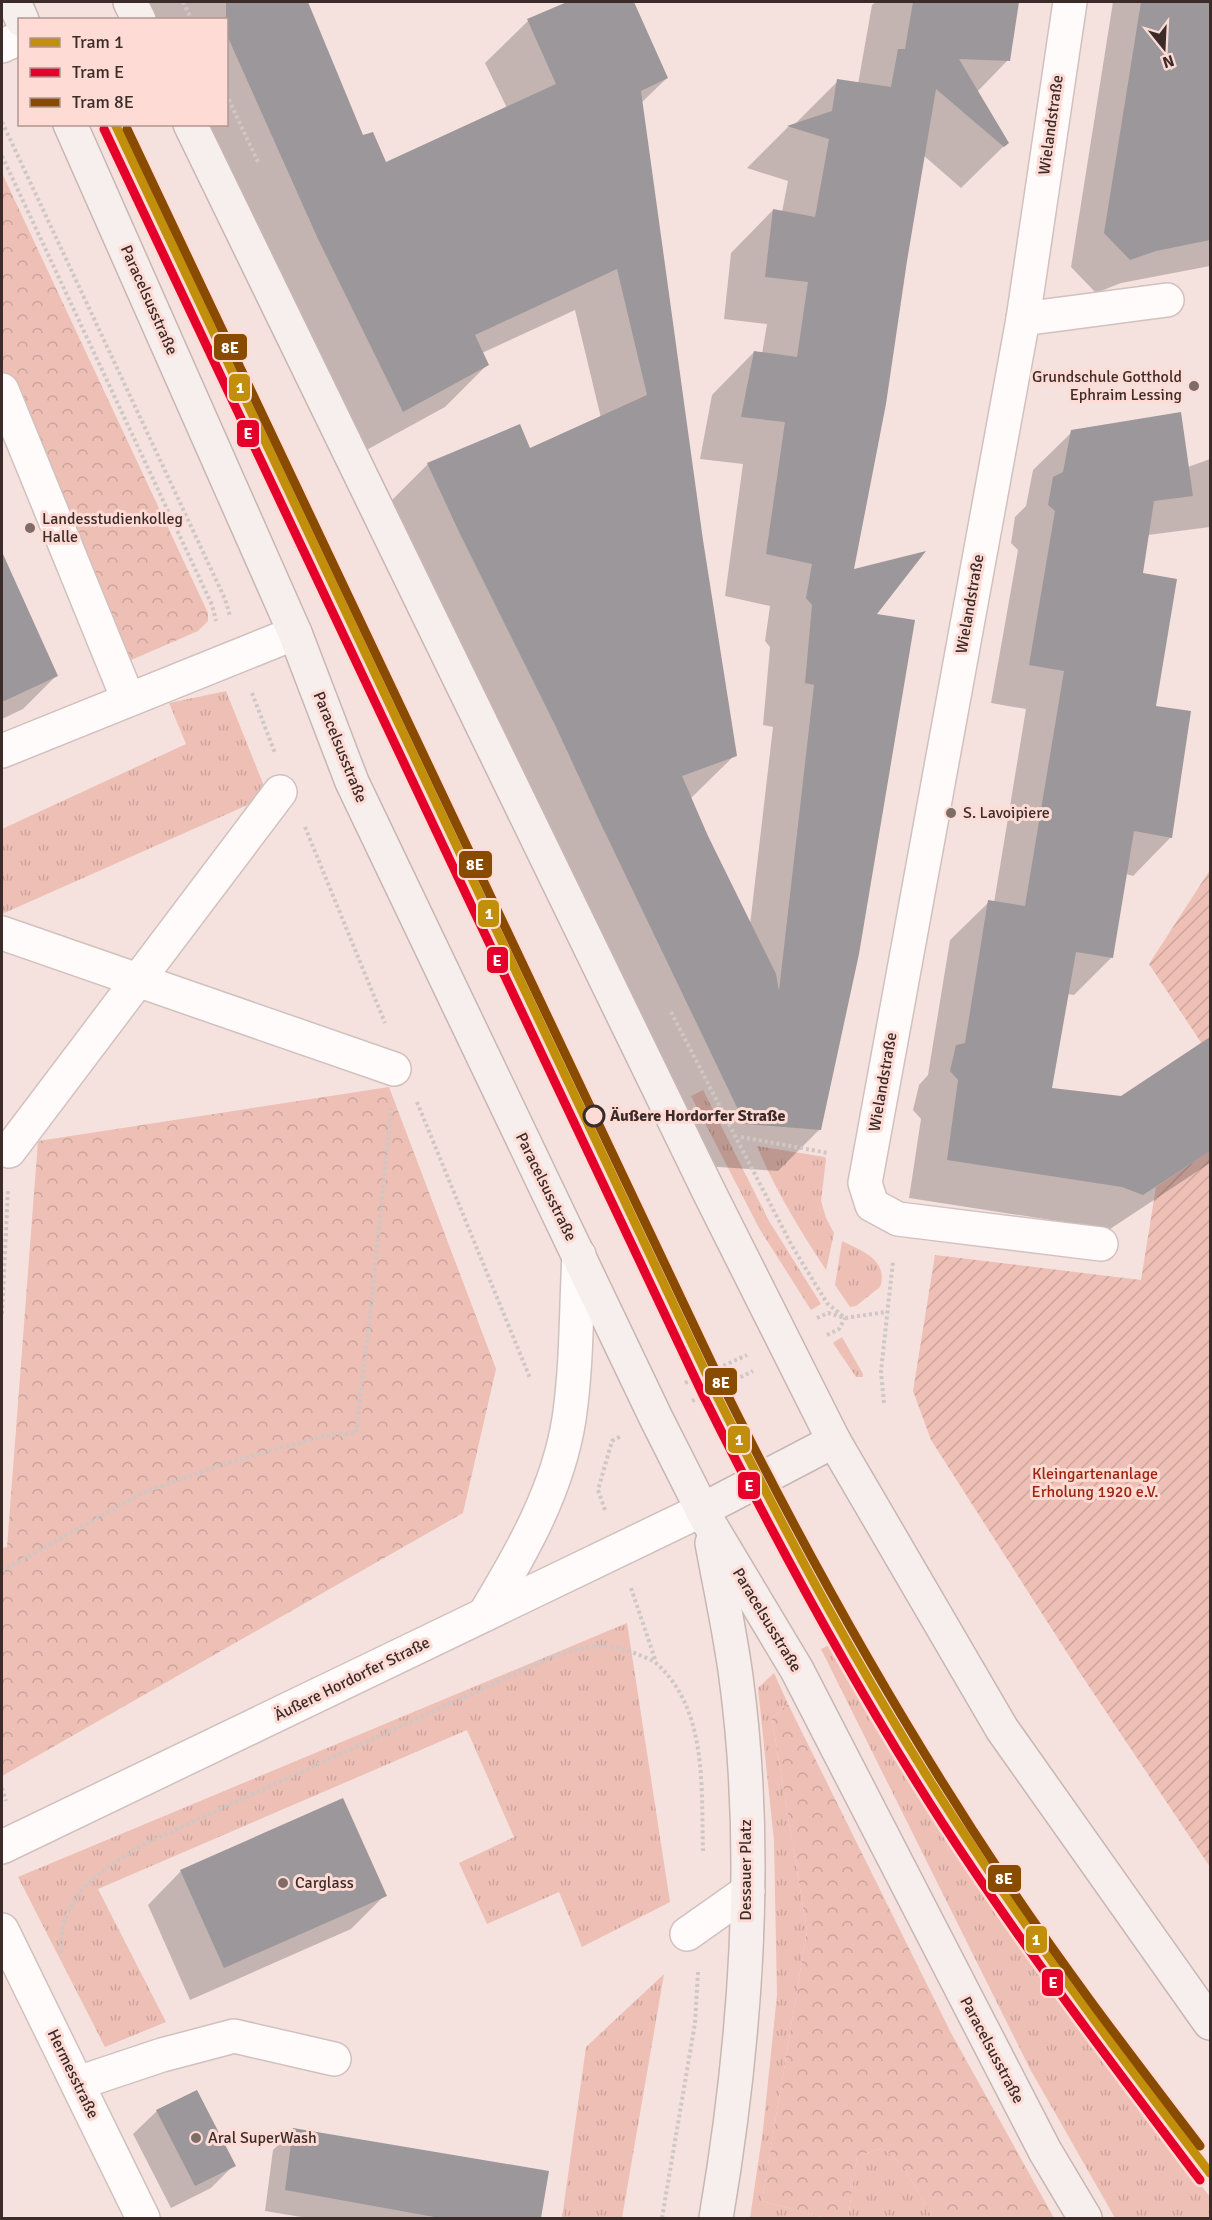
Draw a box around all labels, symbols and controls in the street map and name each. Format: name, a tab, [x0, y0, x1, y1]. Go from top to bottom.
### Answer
legend	[18, 18, 228, 126]
north arrow	[1134, 18, 1194, 78]
text: Tram 1	[72, 31, 124, 53]
text: N	[1160, 50, 1177, 73]
text: Tram E	[72, 61, 124, 83]
street label: Wielandstraße	[1034, 74, 1068, 176]
text: Tram 8E	[72, 91, 134, 113]
street label: Paracelsusstraße	[116, 242, 182, 358]
line badge: 8E	[213, 333, 248, 361]
text: 8E	[221, 338, 239, 358]
place label: Grundschule Gotthold Ephraim Lessing	[1032, 367, 1182, 405]
line badge: 1	[228, 373, 251, 402]
text: 1	[236, 378, 245, 398]
marker: Grundschule Gotthold Ephraim Lessing	[1187, 379, 1201, 393]
line badge: E	[236, 419, 260, 448]
text: E	[243, 424, 253, 444]
place label: Landesstudienkolleg Halle	[42, 509, 183, 547]
marker: Landesstudienkolleg Halle	[23, 521, 37, 535]
street label: Wielandstraße	[951, 553, 989, 655]
street label: Paracelsusstraße	[309, 689, 371, 805]
place label: S. Lavoipiere	[963, 803, 1050, 823]
marker: S. Lavoipiere	[944, 806, 958, 820]
line badge: 8E	[458, 850, 493, 879]
text: 8E	[466, 855, 484, 875]
line badge: 1	[477, 899, 500, 928]
text: 1	[485, 904, 494, 924]
line badge: E	[486, 946, 509, 974]
text: E	[492, 951, 502, 971]
street label: Wielandstraße	[864, 1031, 902, 1133]
marker: Äußere Hordorfer Straße	[583, 1105, 605, 1127]
place label: Äußere Hordorfer Straße	[610, 1106, 786, 1126]
street label: Paracelsusstraße	[511, 1130, 581, 1244]
line badge: 8E	[704, 1367, 738, 1396]
text: 8E	[712, 1373, 730, 1393]
line badge: 1	[727, 1425, 751, 1454]
text: 1	[735, 1430, 744, 1450]
park label: Kleingartenanlage Erholung 1920 e.V.	[1032, 1464, 1158, 1502]
line badge: E	[737, 1471, 761, 1500]
text: E	[744, 1476, 754, 1496]
street label: Paracelsusstraße	[728, 1564, 806, 1676]
street label: Äußere Hordorfer Straße	[271, 1633, 433, 1725]
street label: Dessauer Platz	[736, 1819, 756, 1921]
line badge: 8E	[987, 1864, 1022, 1893]
text: 8E	[995, 1869, 1013, 1889]
place label: Carglass	[295, 1873, 354, 1893]
marker: Carglass	[276, 1876, 290, 1890]
line badge: 1	[1025, 1925, 1048, 1954]
text: 1	[1032, 1930, 1041, 1950]
line badge: E	[1041, 1968, 1064, 1997]
text: E	[1048, 1973, 1058, 1993]
street label: Paracelsusstraße	[955, 1993, 1029, 2107]
street label: Hermesstraße	[43, 2026, 103, 2122]
place label: Aral SuperWash	[208, 2128, 317, 2148]
marker: Aral SuperWash	[189, 2131, 203, 2145]

